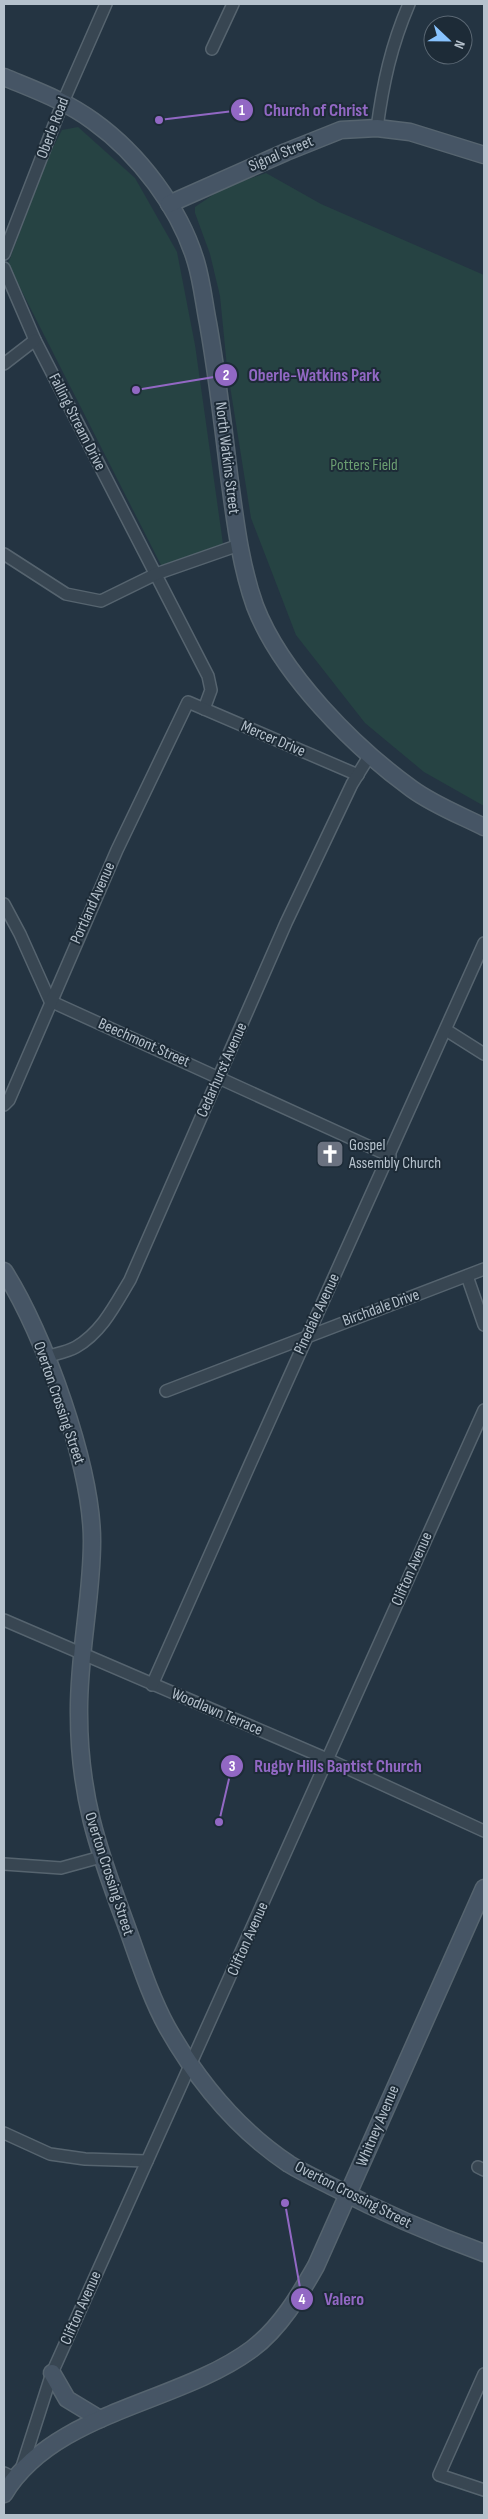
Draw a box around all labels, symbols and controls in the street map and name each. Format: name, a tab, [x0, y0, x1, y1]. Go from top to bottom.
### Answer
north arrow	[423, 15, 473, 65]
text: N	[450, 38, 469, 51]
callout: Church of Christ	[229, 93, 379, 126]
street label: Oberle Road	[33, 95, 73, 161]
text: Church of Christ	[264, 100, 368, 121]
text: 1	[239, 101, 245, 120]
street label: Signal Street	[246, 132, 316, 176]
callout: Oberle-Watkins Park	[213, 358, 389, 391]
text: Oberle-Watkins Park	[249, 365, 380, 386]
text: 2	[223, 366, 229, 385]
street label: Falling Stream Drive	[44, 370, 110, 474]
street label: North Watkins Street	[211, 401, 243, 515]
park label: Potters Field	[330, 456, 398, 475]
street label: Mercer Drive	[238, 717, 308, 761]
street label: Portland Avenue	[67, 859, 119, 947]
street label: Beechmont Street	[95, 1014, 193, 1072]
street label: Cedarhurst Avenue	[193, 1020, 251, 1120]
place label: Gospel Assembly Church	[348, 1136, 441, 1173]
church icon: Gospel Assembly Church	[315, 1139, 345, 1169]
street label: Pinedale Avenue	[290, 1271, 344, 1357]
street label: Birchdale Drive	[340, 1285, 422, 1331]
street label: Overton Crossing Street	[29, 1339, 89, 1467]
street label: Clifton Avenue	[387, 1529, 437, 1609]
street label: Woodlawn Terrace	[169, 1684, 265, 1740]
callout: Rugby Hills Baptist Church	[219, 1749, 432, 1782]
text: Rugby Hills Baptist Church	[254, 1756, 422, 1777]
text: 3	[229, 1757, 236, 1776]
street label: Overton Crossing Street	[80, 1810, 138, 1938]
street label: Clifton Avenue	[223, 1899, 273, 1979]
street label: Whitney Avenue	[352, 2083, 404, 2169]
street label: Overton Crossing Street	[291, 2157, 415, 2233]
street label: Clifton Avenue	[56, 2268, 106, 2348]
callout: Valero	[289, 2282, 374, 2315]
text: Valero	[324, 2289, 364, 2310]
text: 4	[299, 2290, 306, 2309]

